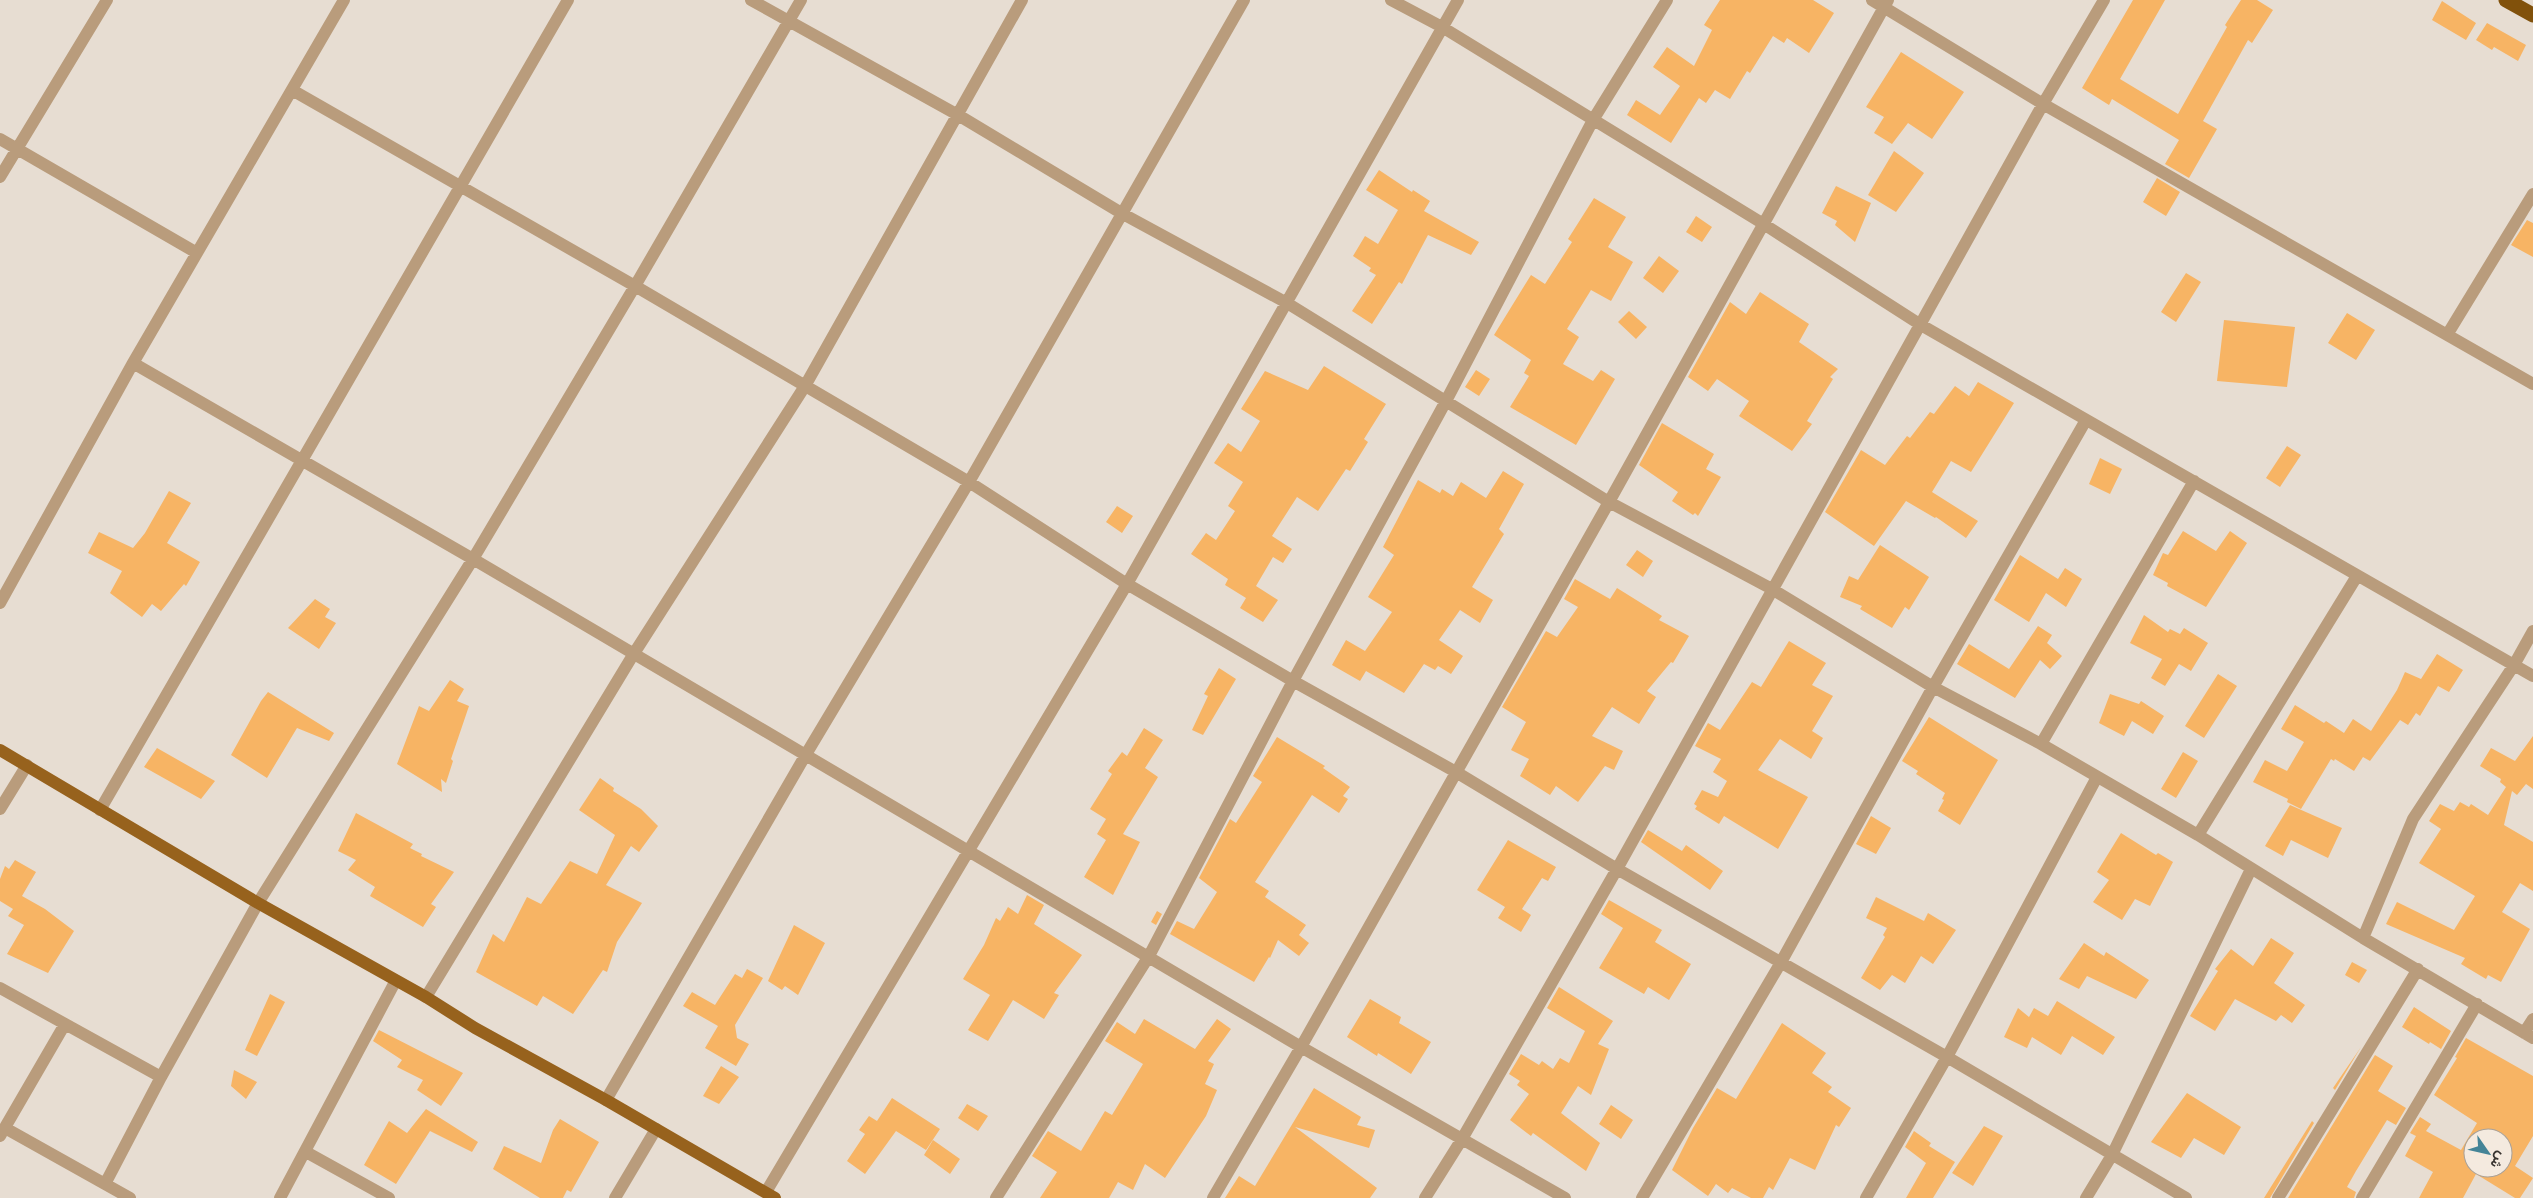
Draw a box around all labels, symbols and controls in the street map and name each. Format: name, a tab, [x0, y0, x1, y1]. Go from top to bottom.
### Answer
north arrow	[2463, 1128, 2513, 1178]
text: ش	[2487, 1148, 2510, 1172]

